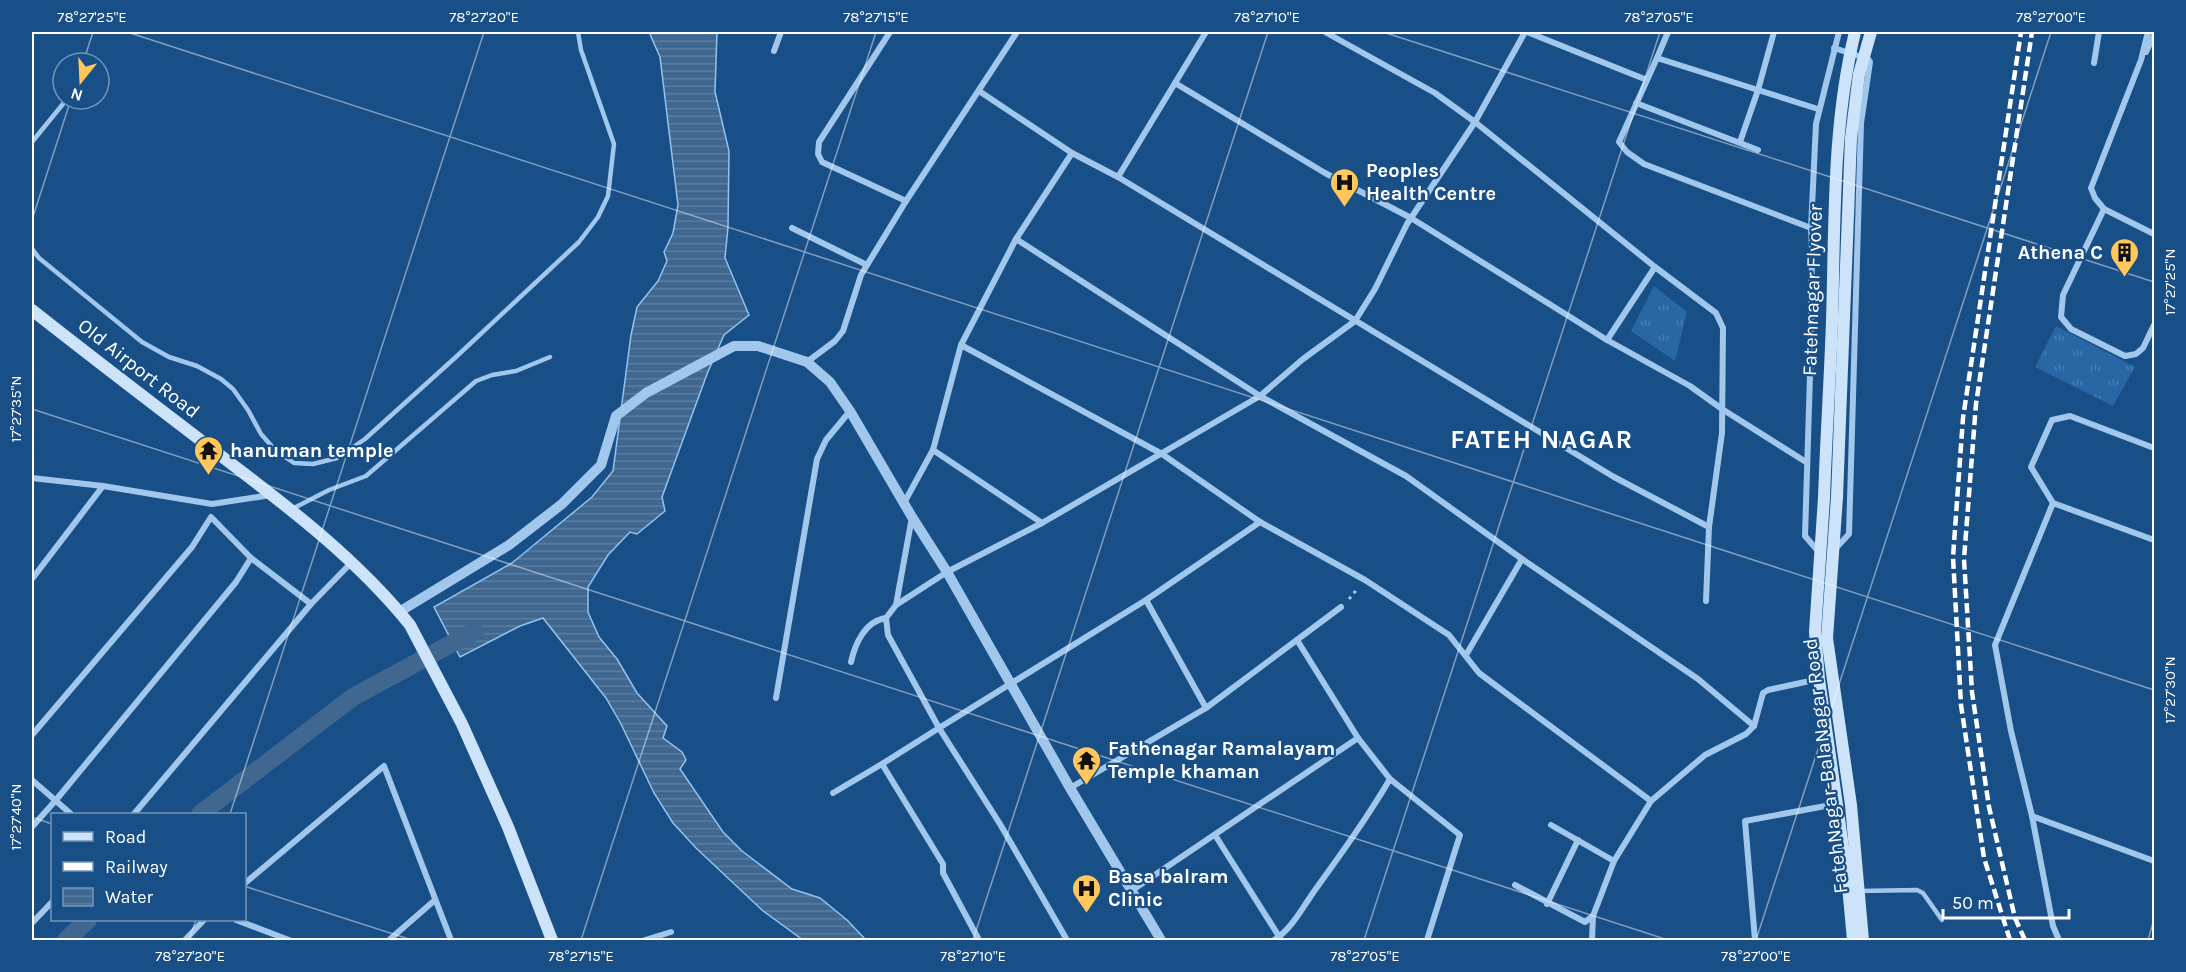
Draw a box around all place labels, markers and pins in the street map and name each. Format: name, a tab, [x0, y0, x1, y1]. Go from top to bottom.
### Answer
place label: Peoples Health Centre	[1366, 159, 1496, 205]
hospital icon: Peoples Health Centre	[1329, 166, 1361, 208]
building icon: Athena C	[2108, 236, 2140, 278]
place label: Athena C	[2018, 241, 2103, 264]
temple icon: hanuman temple	[193, 434, 225, 476]
place label: hanuman temple	[230, 439, 394, 462]
place label: Fathenagar Ramalayam Temple khaman	[1108, 737, 1335, 783]
temple icon: Fathenagar Ramalayam Temple khaman	[1071, 744, 1103, 786]
place label: Basa balram Clinic	[1108, 865, 1229, 911]
hospital icon: Basa balram Clinic	[1071, 872, 1103, 914]

